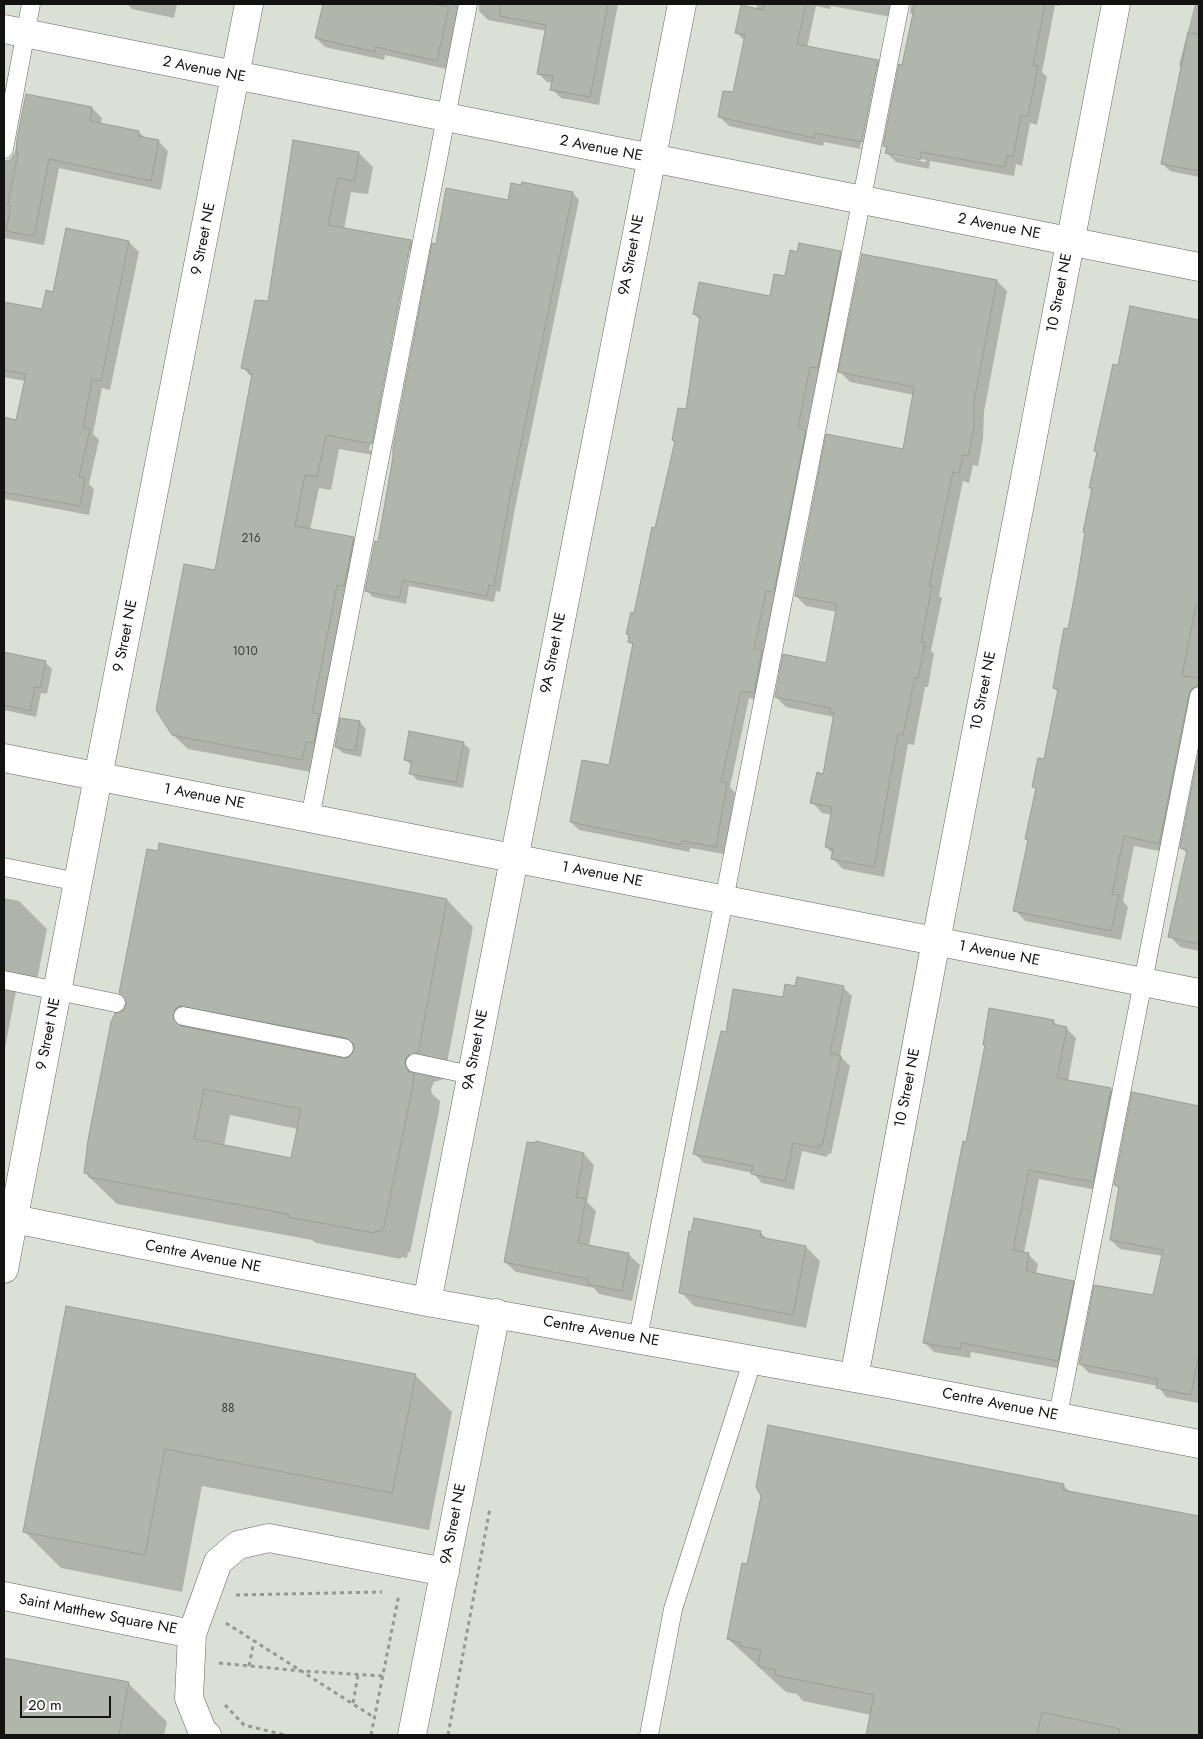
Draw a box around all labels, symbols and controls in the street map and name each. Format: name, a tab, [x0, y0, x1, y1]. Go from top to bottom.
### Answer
street label: 2 Avenue NE	[161, 53, 247, 87]
street label: 2 Avenue NE	[558, 132, 644, 166]
street label: 9 Street NE	[188, 201, 220, 277]
street label: 2 Avenue NE	[956, 210, 1042, 244]
street label: 9A Street NE	[615, 213, 649, 297]
street label: 10 Street NE	[1043, 252, 1077, 334]
house number: 216	[241, 532, 261, 546]
street label: 9 Street NE	[110, 598, 142, 674]
street label: 9A Street NE	[537, 611, 571, 695]
house number: 1010	[232, 645, 258, 659]
street label: 10 Street NE	[967, 650, 1001, 732]
street label: 1 Avenue NE	[162, 780, 246, 814]
street label: 1 Avenue NE	[560, 858, 644, 892]
street label: 1 Avenue NE	[957, 937, 1041, 971]
street label: 9 Street NE	[33, 996, 65, 1072]
street label: 9A Street NE	[459, 1008, 493, 1092]
street label: 10 Street NE	[891, 1047, 925, 1129]
street label: Centre Avenue NE	[144, 1237, 262, 1277]
street label: Centre Avenue NE	[541, 1313, 661, 1351]
street label: Centre Avenue NE	[941, 1385, 1059, 1425]
house number: 88	[221, 1402, 235, 1416]
street label: 9A Street NE	[437, 1482, 471, 1566]
street label: Saint Matthew Square NE	[17, 1591, 179, 1639]
scale bar	[22, 1686, 114, 1718]
text: 20 m	[28, 1694, 62, 1716]

